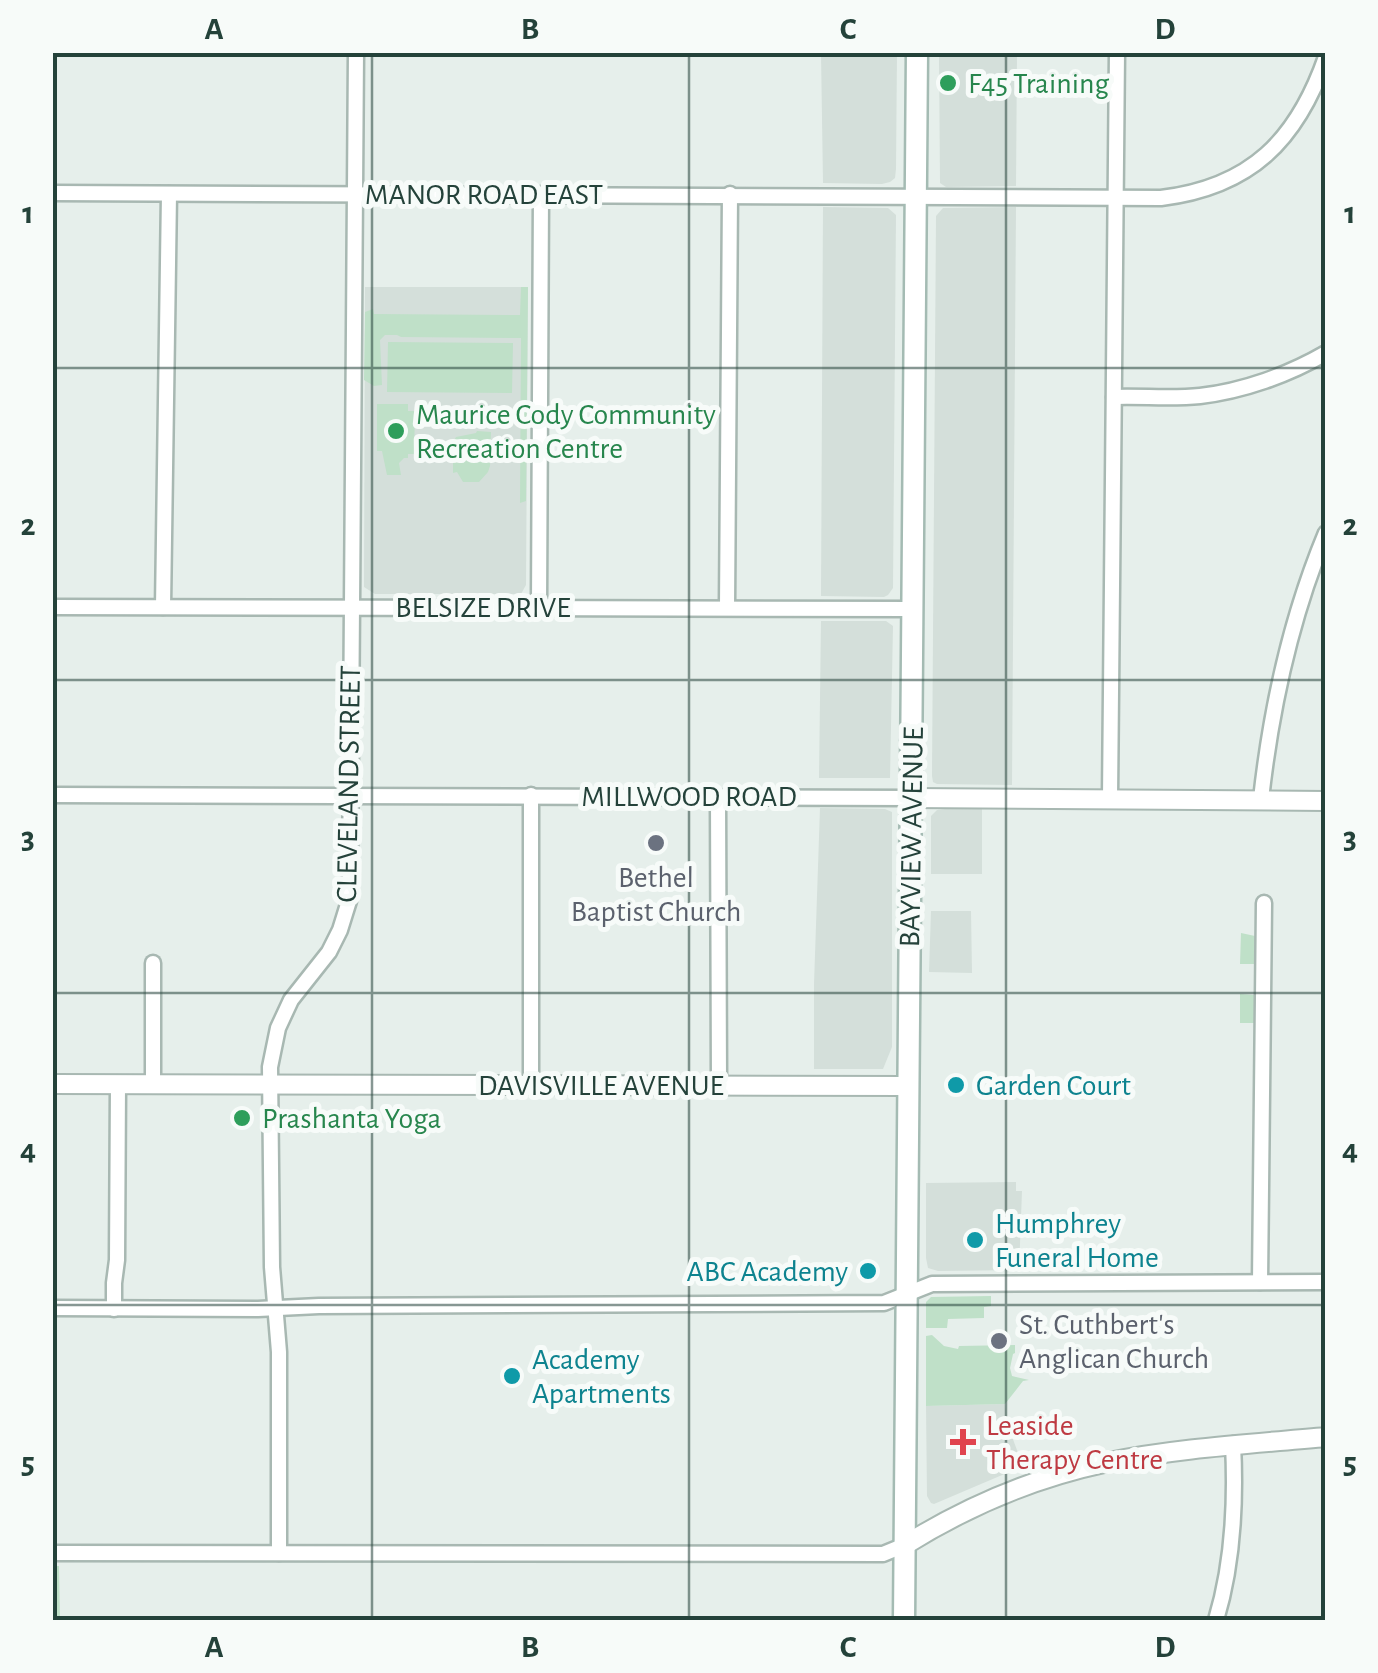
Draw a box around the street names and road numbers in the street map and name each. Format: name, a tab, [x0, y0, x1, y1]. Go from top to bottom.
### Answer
street label: MANOR ROAD EAST	[365, 180, 604, 210]
street label: BELSIZE DRIVE	[395, 593, 571, 623]
street label: CLEVELAND STREET	[332, 665, 366, 903]
street label: BAYVIEW AVENUE	[895, 726, 929, 948]
street label: MILLWOOD ROAD	[581, 782, 797, 812]
street label: DAVISVILLE AVENUE	[478, 1071, 724, 1101]

